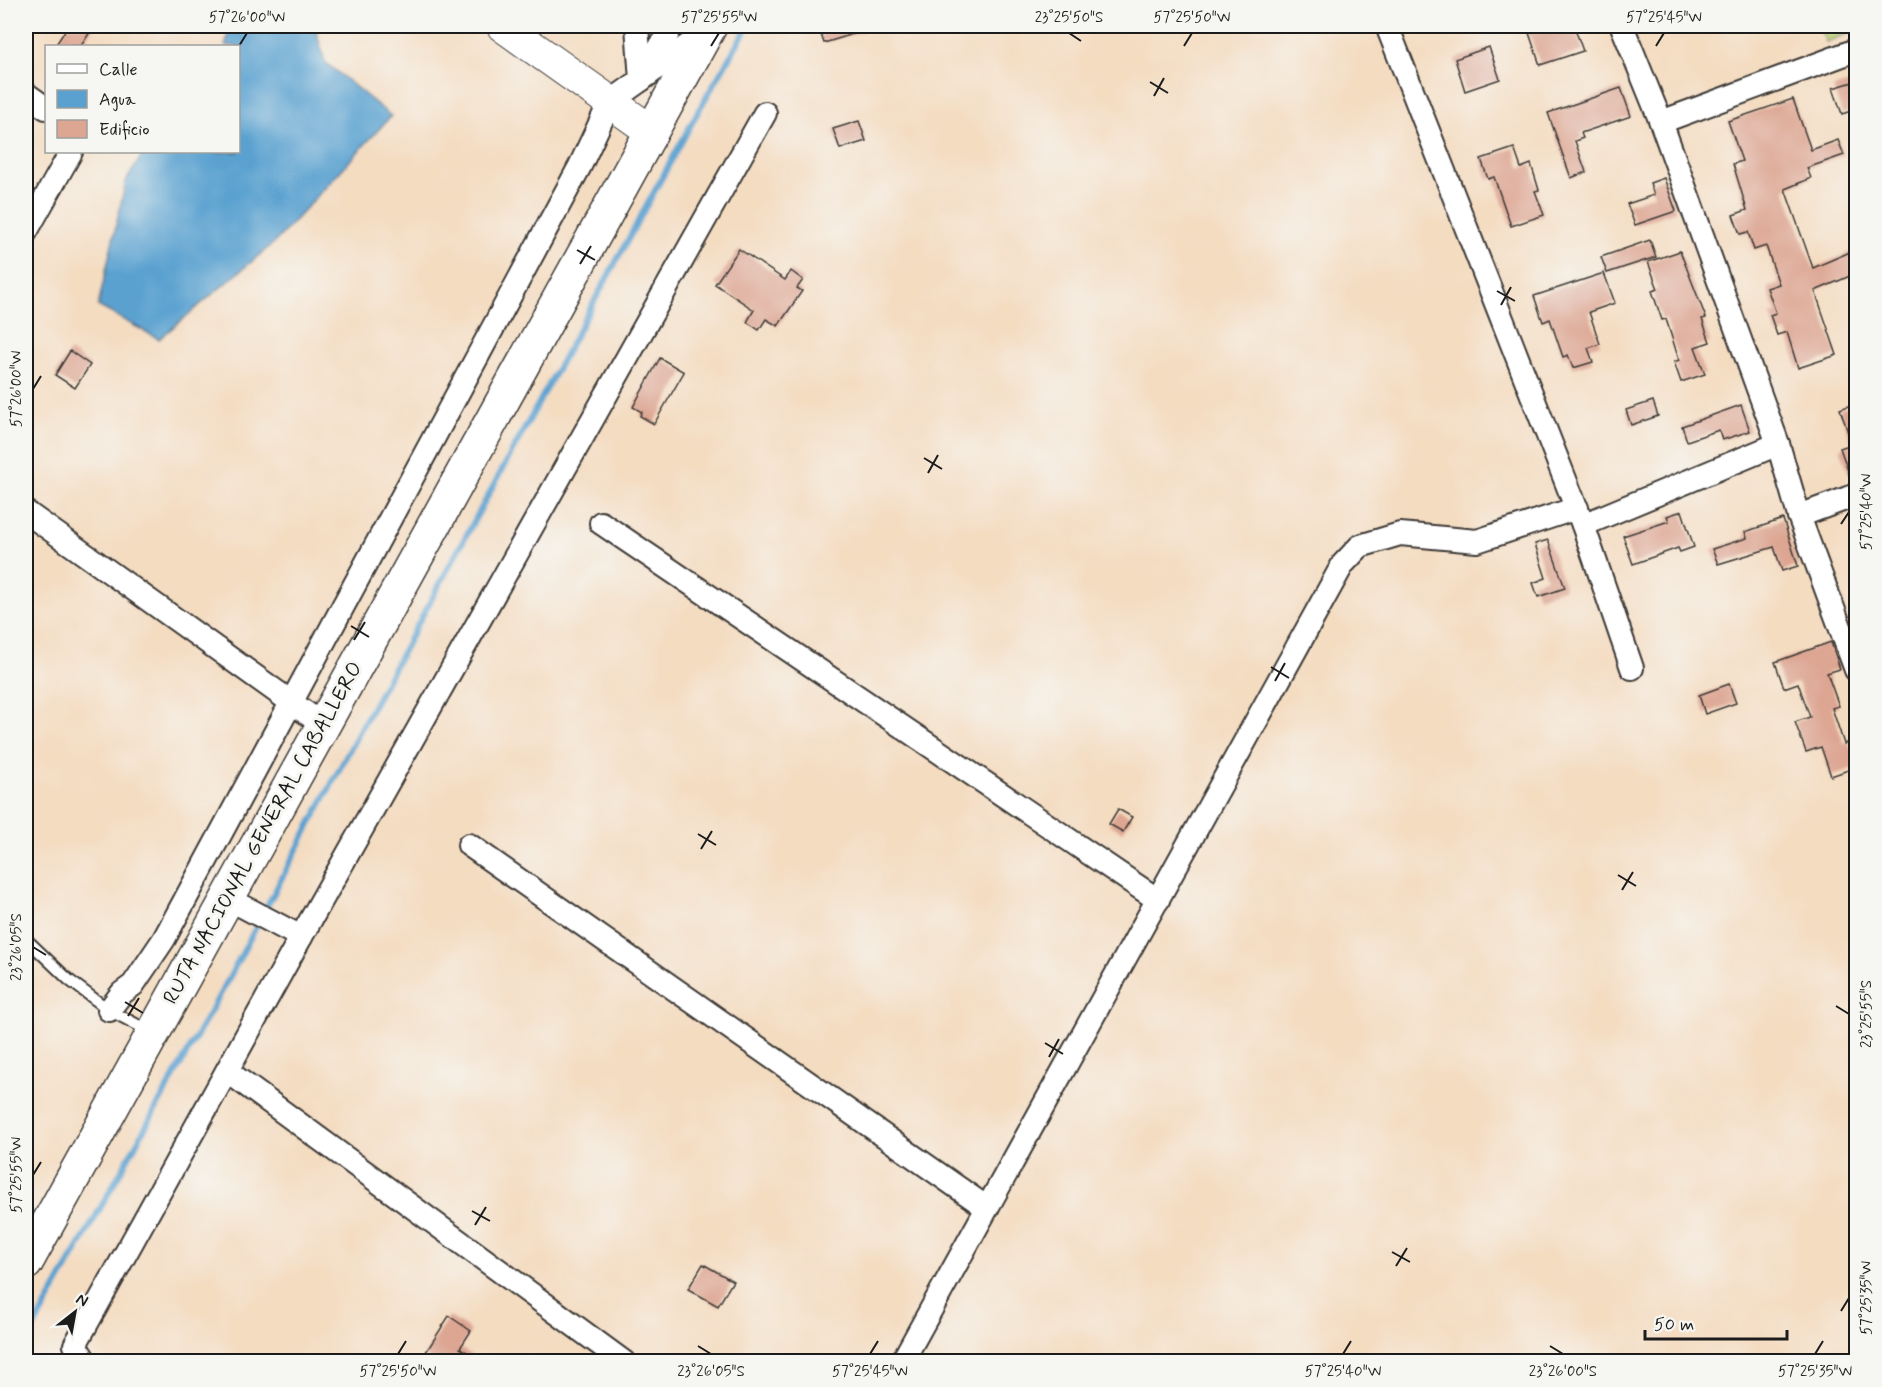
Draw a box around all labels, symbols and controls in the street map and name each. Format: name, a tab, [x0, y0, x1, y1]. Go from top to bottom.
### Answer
text: 57°26'00"W	[209, 8, 285, 28]
text: 57°25'55"W	[681, 8, 757, 28]
text: 23°25'50"S	[1035, 8, 1103, 28]
text: 57°25'50"W	[1154, 8, 1230, 28]
text: 57°25'45"W	[1626, 8, 1702, 28]
legend	[45, 45, 240, 153]
text: Calle	[99, 58, 138, 82]
text: Agua	[99, 88, 136, 112]
text: Edificio	[99, 118, 150, 142]
text: 57°26'00"W	[7, 351, 27, 427]
text: 57°25'40"W	[1857, 474, 1877, 550]
street label: RUTA NACIONAL GENERAL CABALLERO	[157, 657, 369, 1009]
text: 23°26'05"S	[7, 913, 27, 981]
text: 23°25'55"S	[1857, 980, 1877, 1048]
text: 57°25'55"W	[7, 1137, 27, 1213]
text: 57°25'35"W	[1857, 1261, 1877, 1335]
north arrow	[45, 1282, 105, 1342]
text: N	[72, 1289, 92, 1312]
scale bar	[1645, 1303, 1788, 1341]
text: 50 m	[1654, 1313, 1694, 1337]
text: 57°25'50"W	[360, 1362, 436, 1382]
text: 23°26'05"S	[677, 1362, 745, 1382]
text: 57°25'45"W	[832, 1362, 908, 1382]
text: 57°25'40"W	[1305, 1362, 1381, 1382]
text: 23°26'00"S	[1529, 1362, 1597, 1382]
text: 57°25'35"W	[1778, 1362, 1852, 1382]

